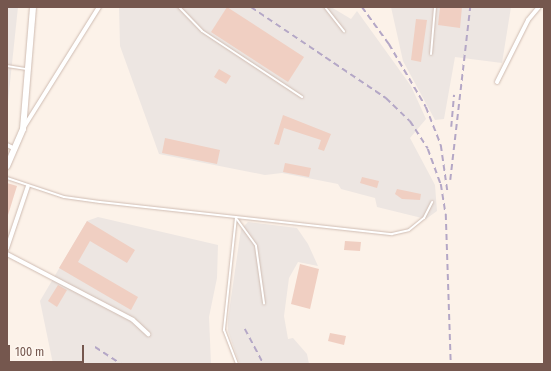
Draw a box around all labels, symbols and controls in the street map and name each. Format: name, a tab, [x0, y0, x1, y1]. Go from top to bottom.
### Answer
scale bar	[10, 337, 86, 363]
text: 100 m	[15, 345, 44, 359]

